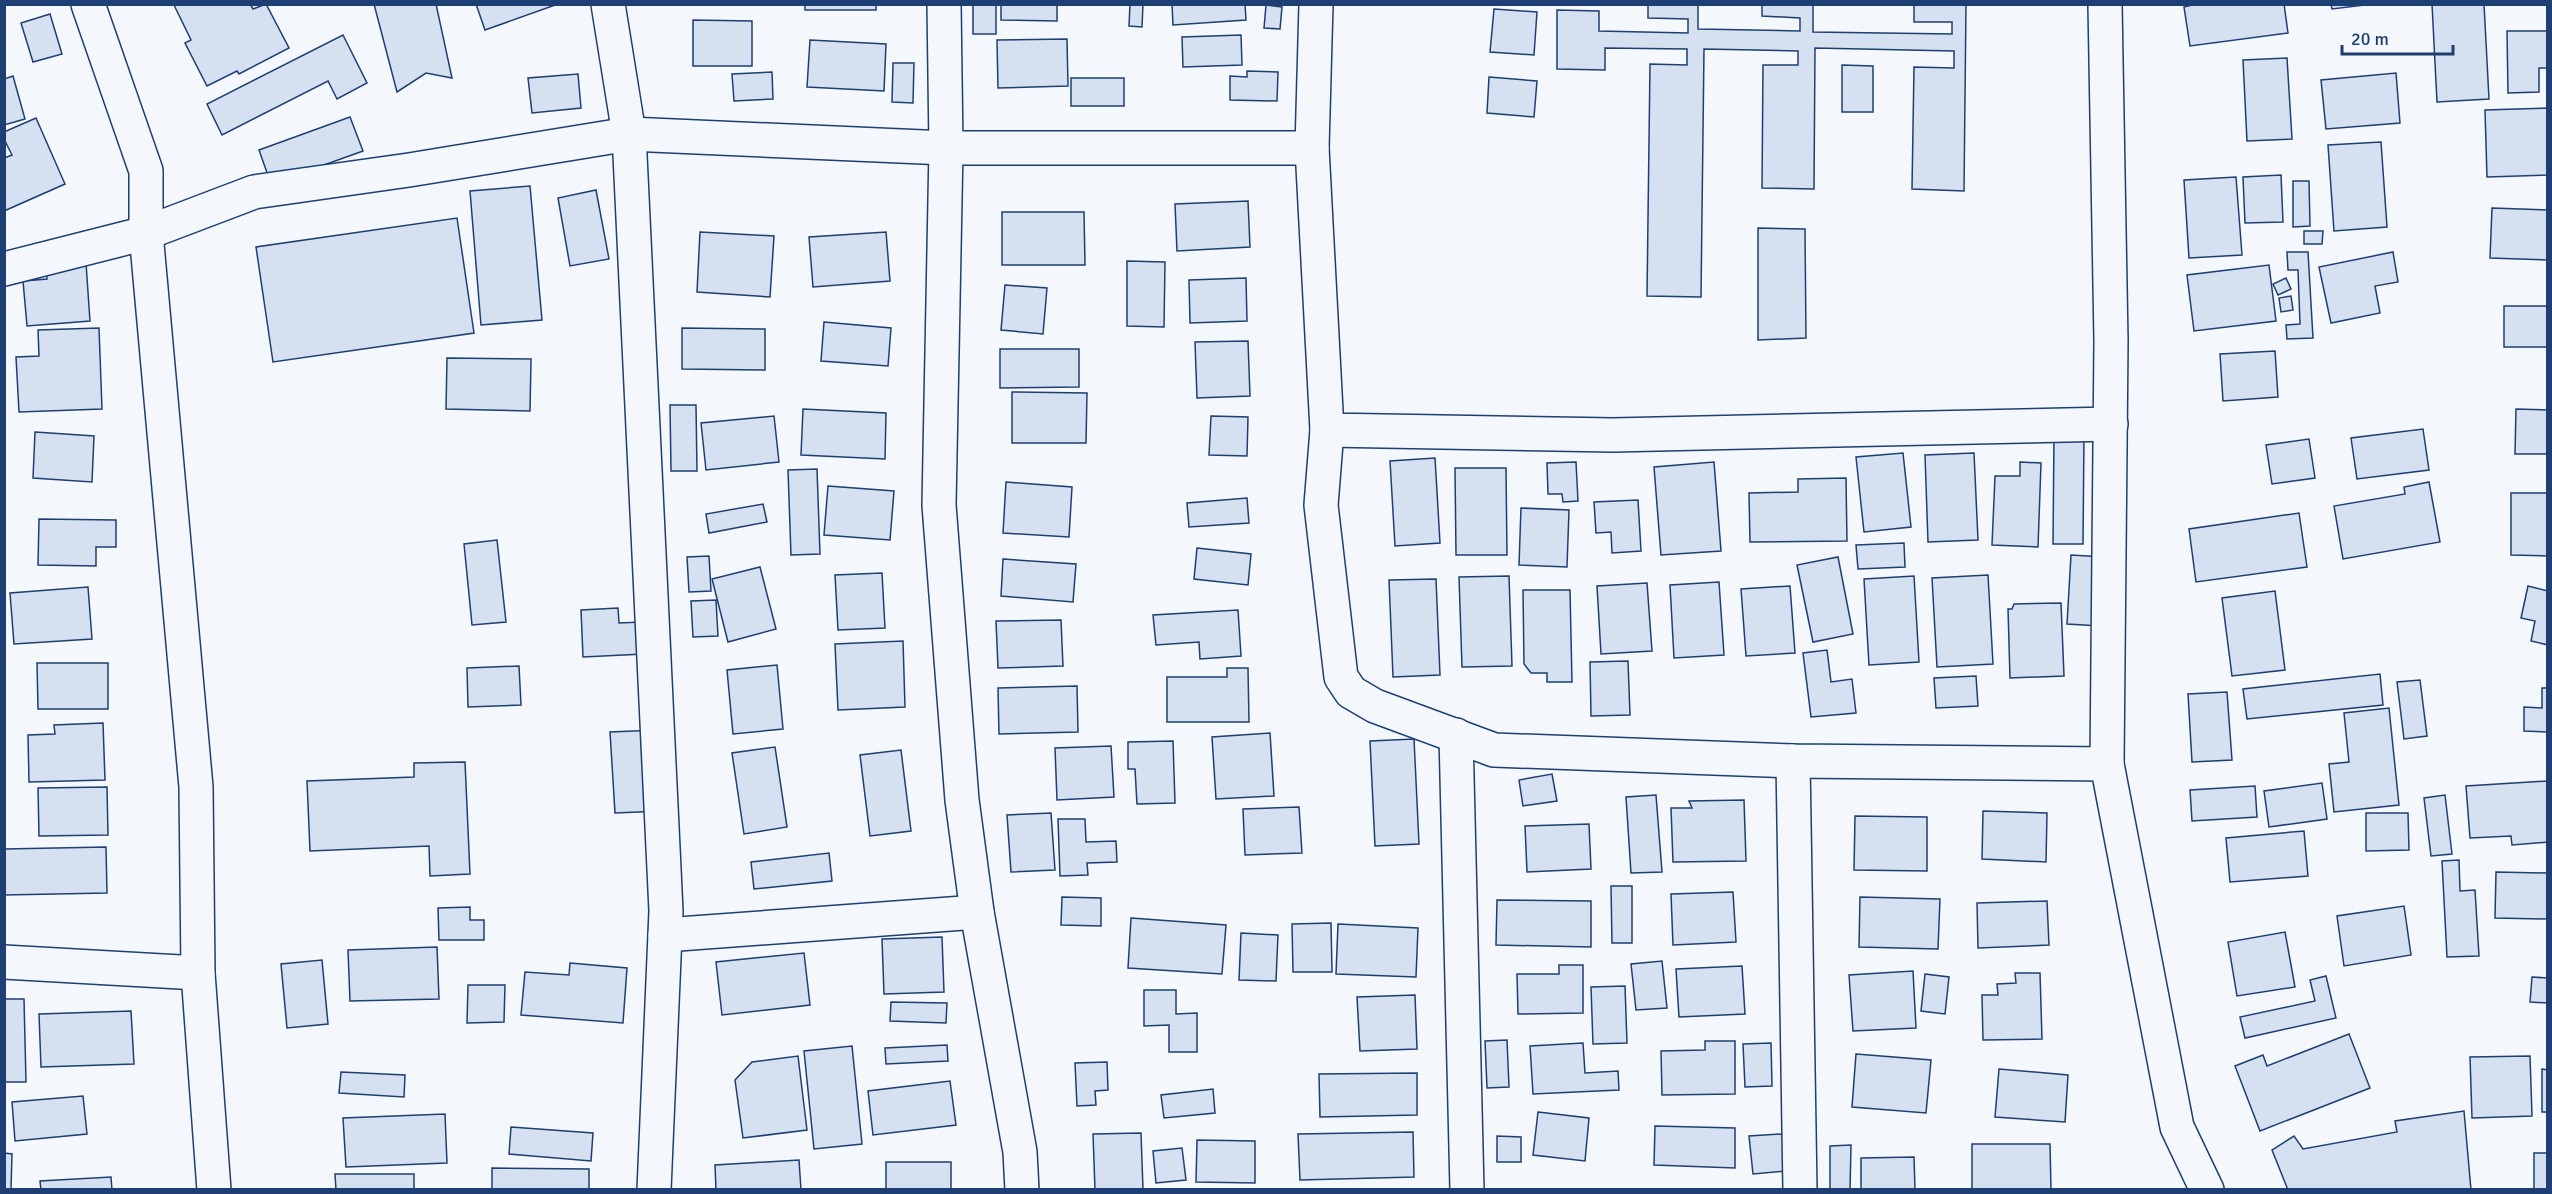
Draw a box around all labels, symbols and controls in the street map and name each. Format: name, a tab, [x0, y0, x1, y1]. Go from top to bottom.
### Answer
scale bar	[2342, 18, 2453, 56]
text: 20 m	[2351, 28, 2389, 50]

